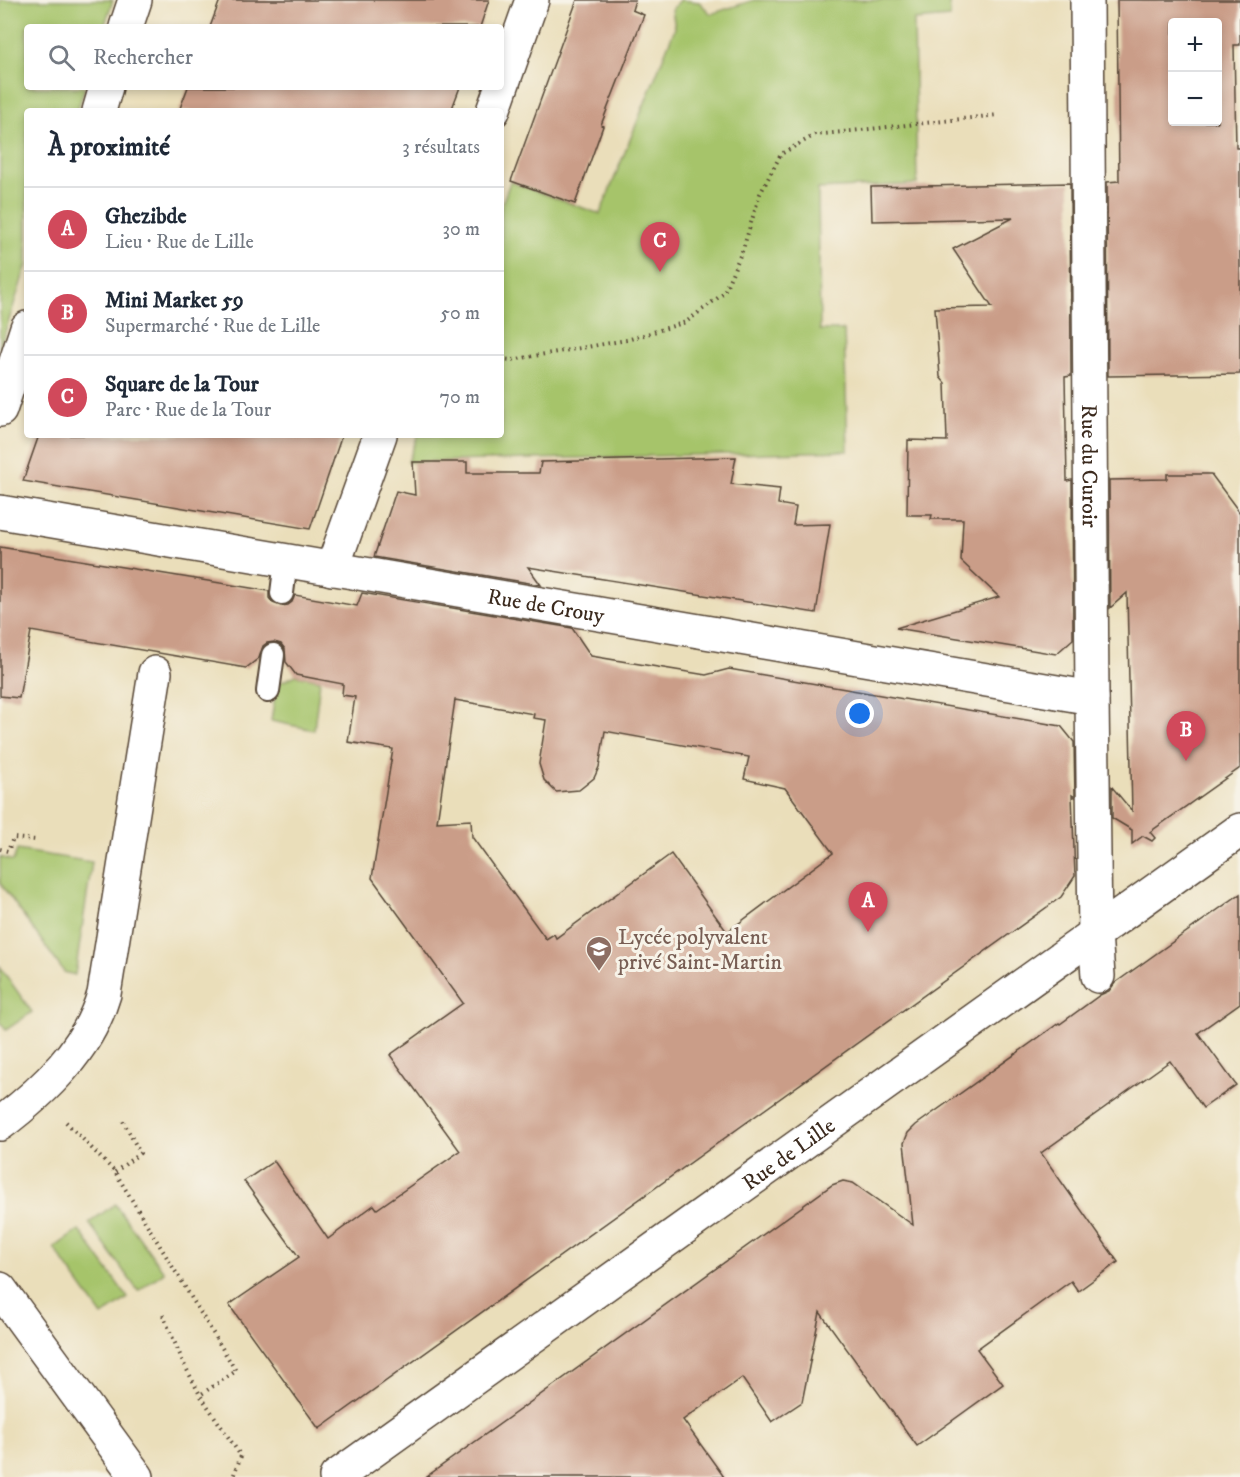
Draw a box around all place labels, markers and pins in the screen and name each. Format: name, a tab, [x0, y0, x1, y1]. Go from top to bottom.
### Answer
pin: C	[640, 222, 680, 272]
pin: B	[1166, 712, 1206, 761]
pin: A	[848, 882, 888, 932]
place label: Lycée polyvalent privé Saint-Martin	[617, 924, 783, 976]
school or university icon: Lycée polyvalent privé Saint-Martin	[584, 934, 614, 972]

